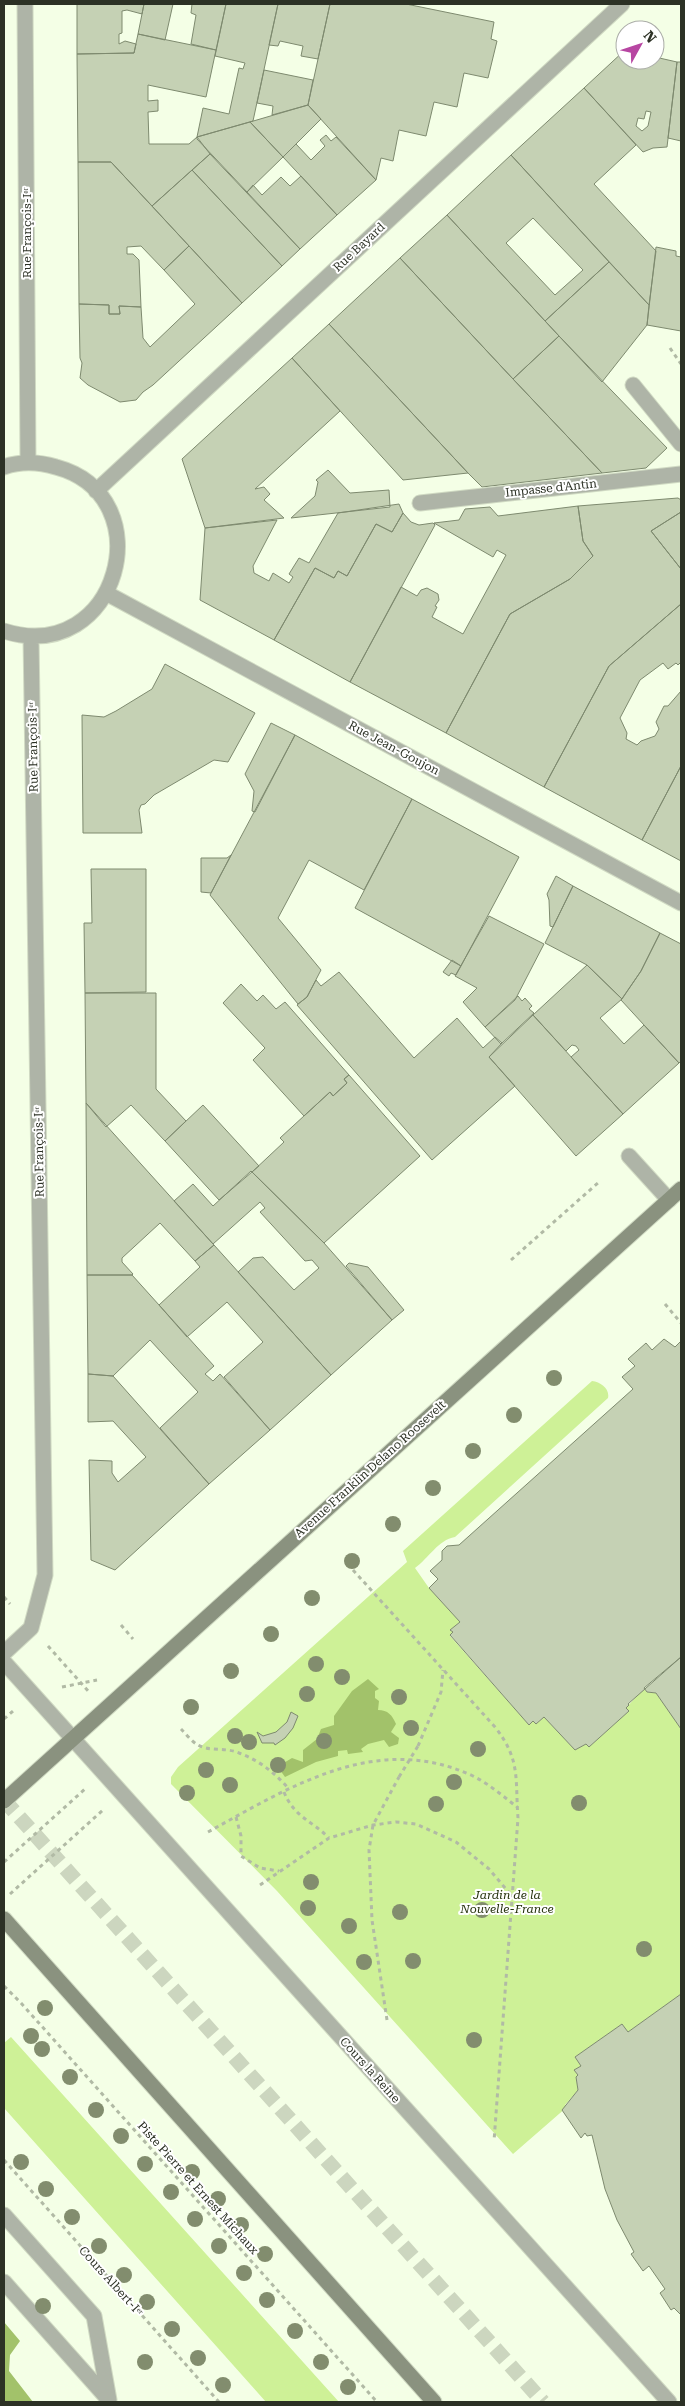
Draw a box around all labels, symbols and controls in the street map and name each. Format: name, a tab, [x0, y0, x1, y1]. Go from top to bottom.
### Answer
north arrow	[615, 20, 665, 70]
text: N	[640, 27, 660, 46]
street label: Rue François-Iᵉʳ	[20, 187, 34, 278]
street label: Rue Bayard	[330, 219, 388, 274]
street label: Impasse d'Antin	[505, 476, 598, 500]
street label: Rue François-Iᵉʳ	[25, 701, 41, 792]
street label: Rue Jean-Goujon	[346, 718, 442, 778]
street label: Rue François-Iᵉʳ	[31, 1106, 47, 1197]
street label: Avenue Franklin Delano Roosevelt	[292, 1397, 449, 1541]
park label: Jardin de la Nouvelle-France	[459, 1888, 554, 1916]
street label: Cours la Reine	[337, 2034, 403, 2106]
street label: Piste Pierre et Ernest Michaux	[135, 2119, 261, 2257]
street label: Cours Albert-Iᵉʳ	[76, 2243, 146, 2319]

